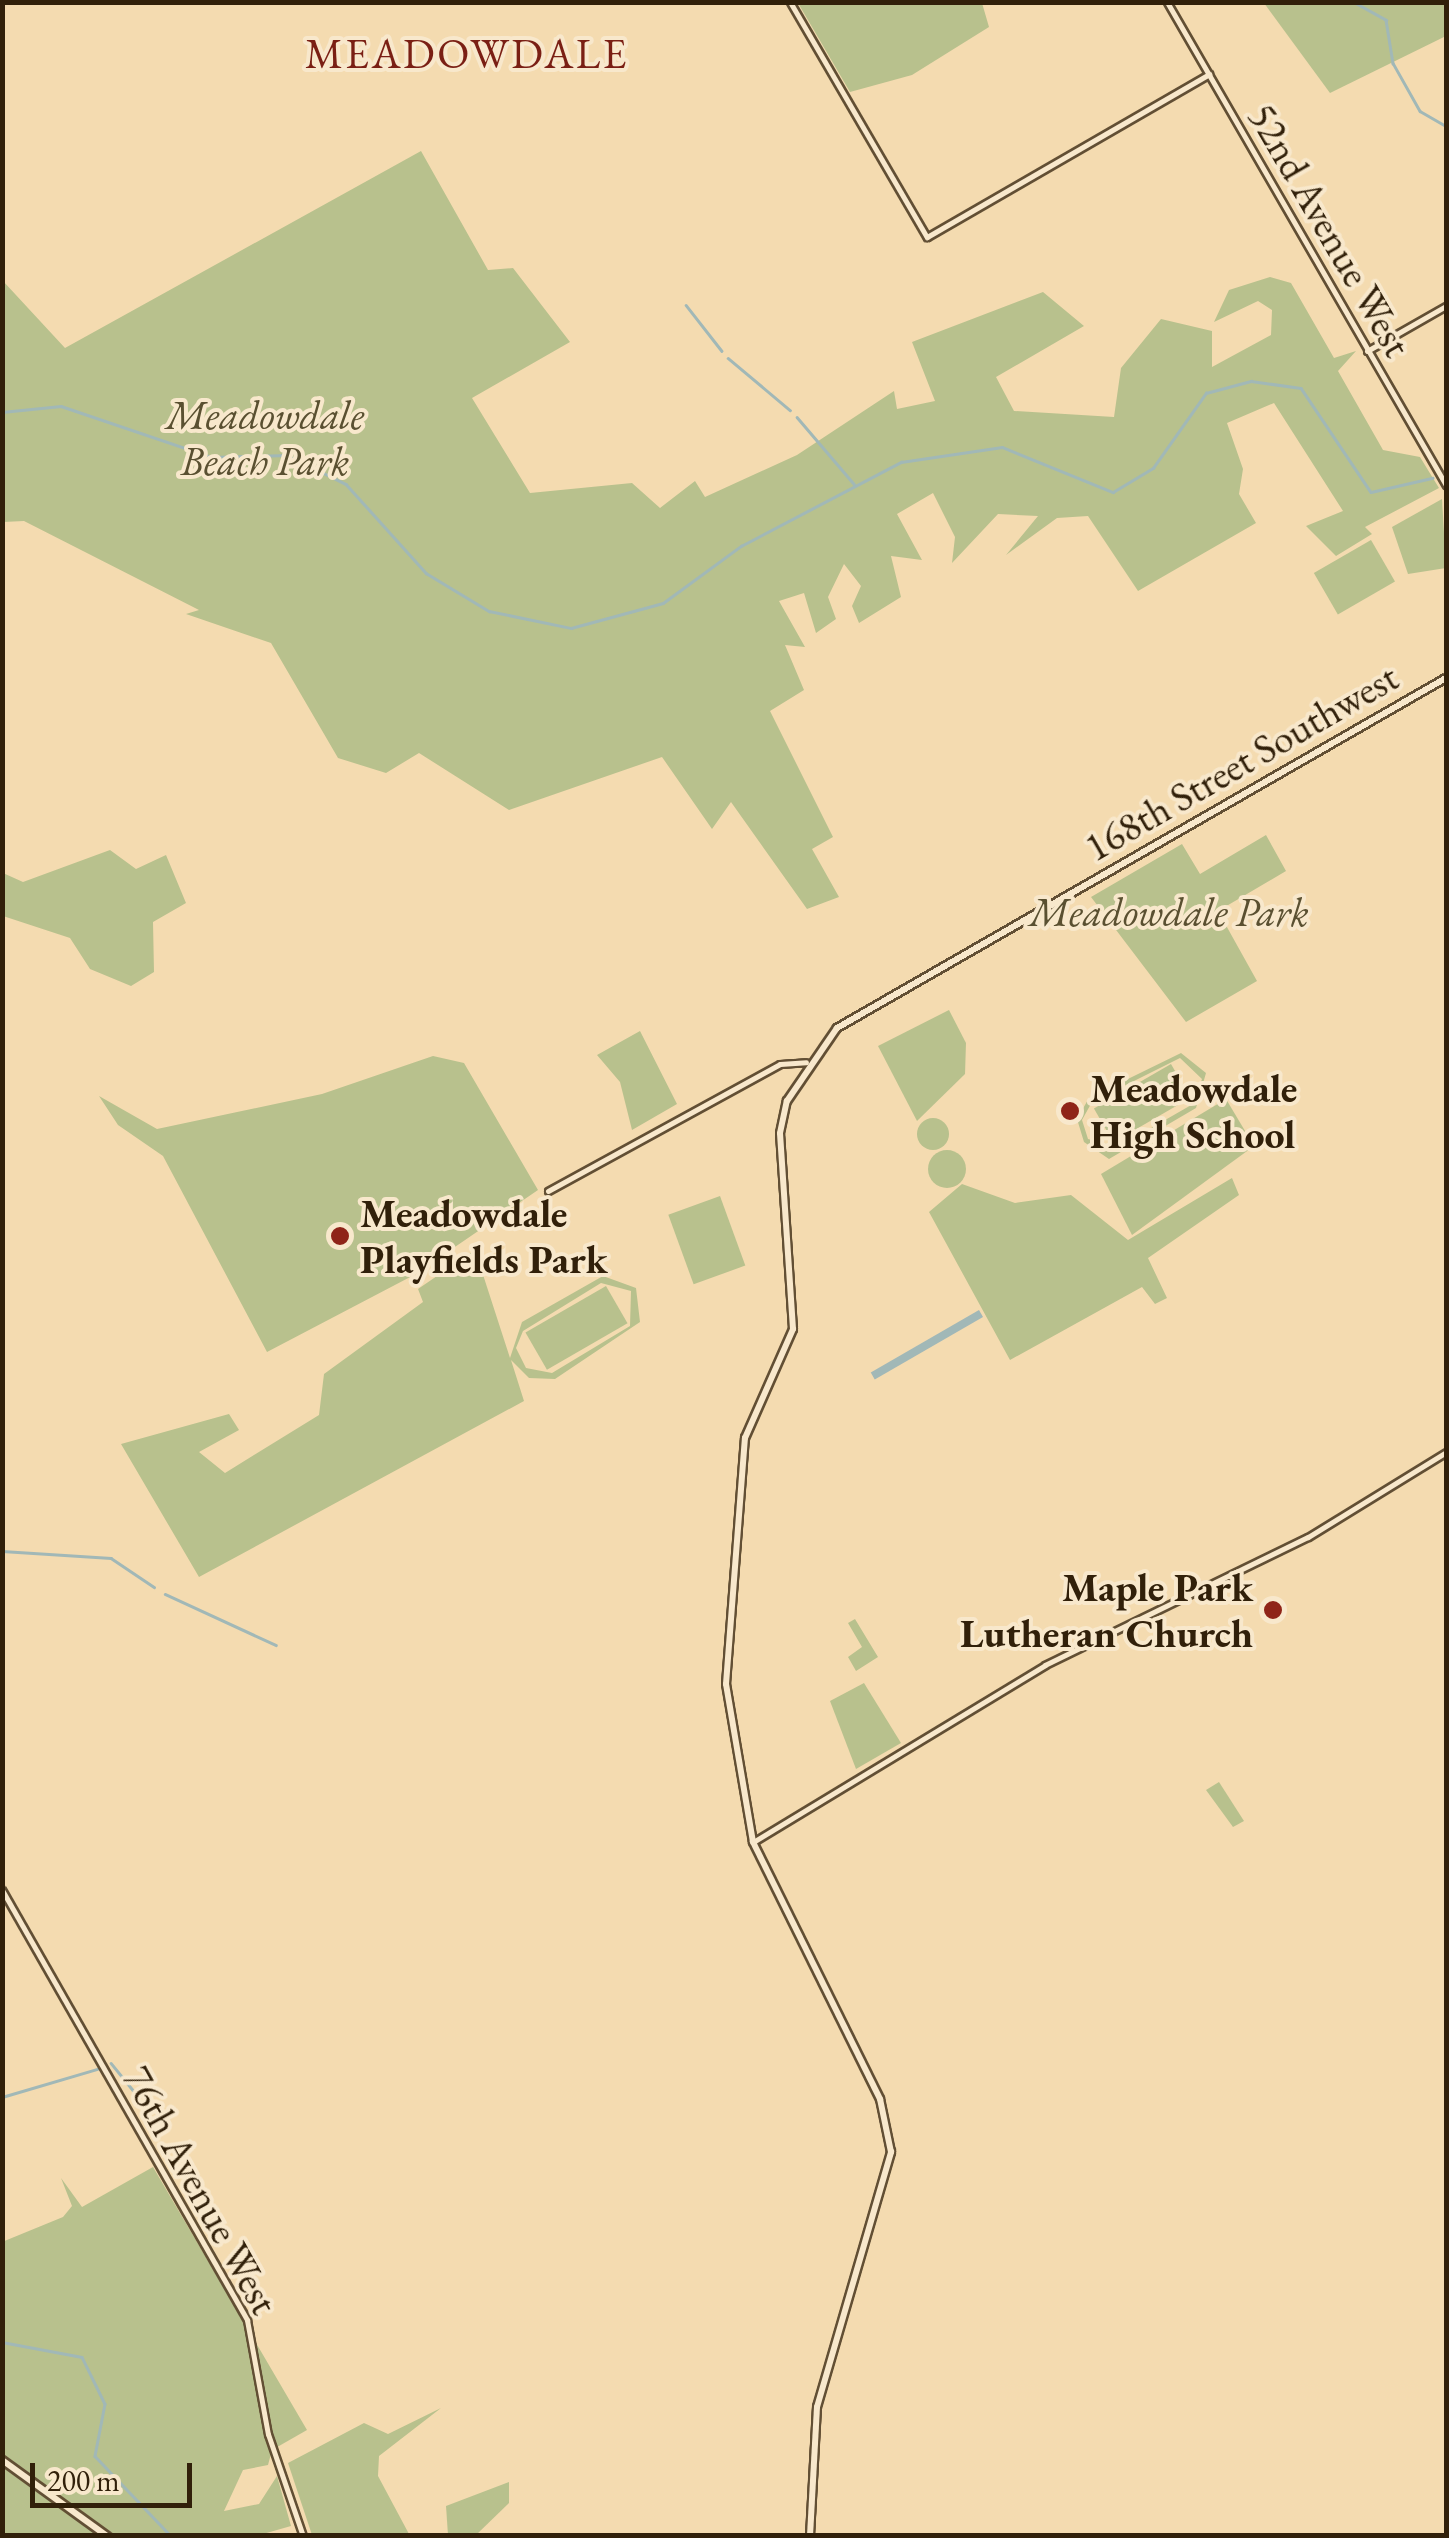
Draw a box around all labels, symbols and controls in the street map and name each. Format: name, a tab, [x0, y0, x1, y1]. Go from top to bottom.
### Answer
district label: MEADOWDALE	[305, 29, 629, 79]
street label: 52nd Avenue West	[1238, 95, 1422, 365]
park label: Meadowdale Beach Park	[166, 391, 364, 485]
street label: 168th Street Southwest	[1076, 653, 1406, 871]
park label: Meadowdale Park	[1029, 888, 1309, 936]
place label: Meadowdale High School	[1090, 1064, 1298, 1158]
marker: Meadowdale High School	[1059, 1100, 1081, 1122]
place label: Meadowdale Playfields Park	[360, 1189, 608, 1283]
marker: Meadowdale Playfields Park	[329, 1225, 351, 1247]
place label: Maple Park Lutheran Church	[960, 1563, 1253, 1657]
marker: Maple Park Lutheran Church	[1262, 1599, 1284, 1621]
street label: 76th Avenue West	[113, 2058, 289, 2322]
scale bar	[35, 2443, 198, 2505]
text: 200 m	[47, 2461, 120, 2500]

